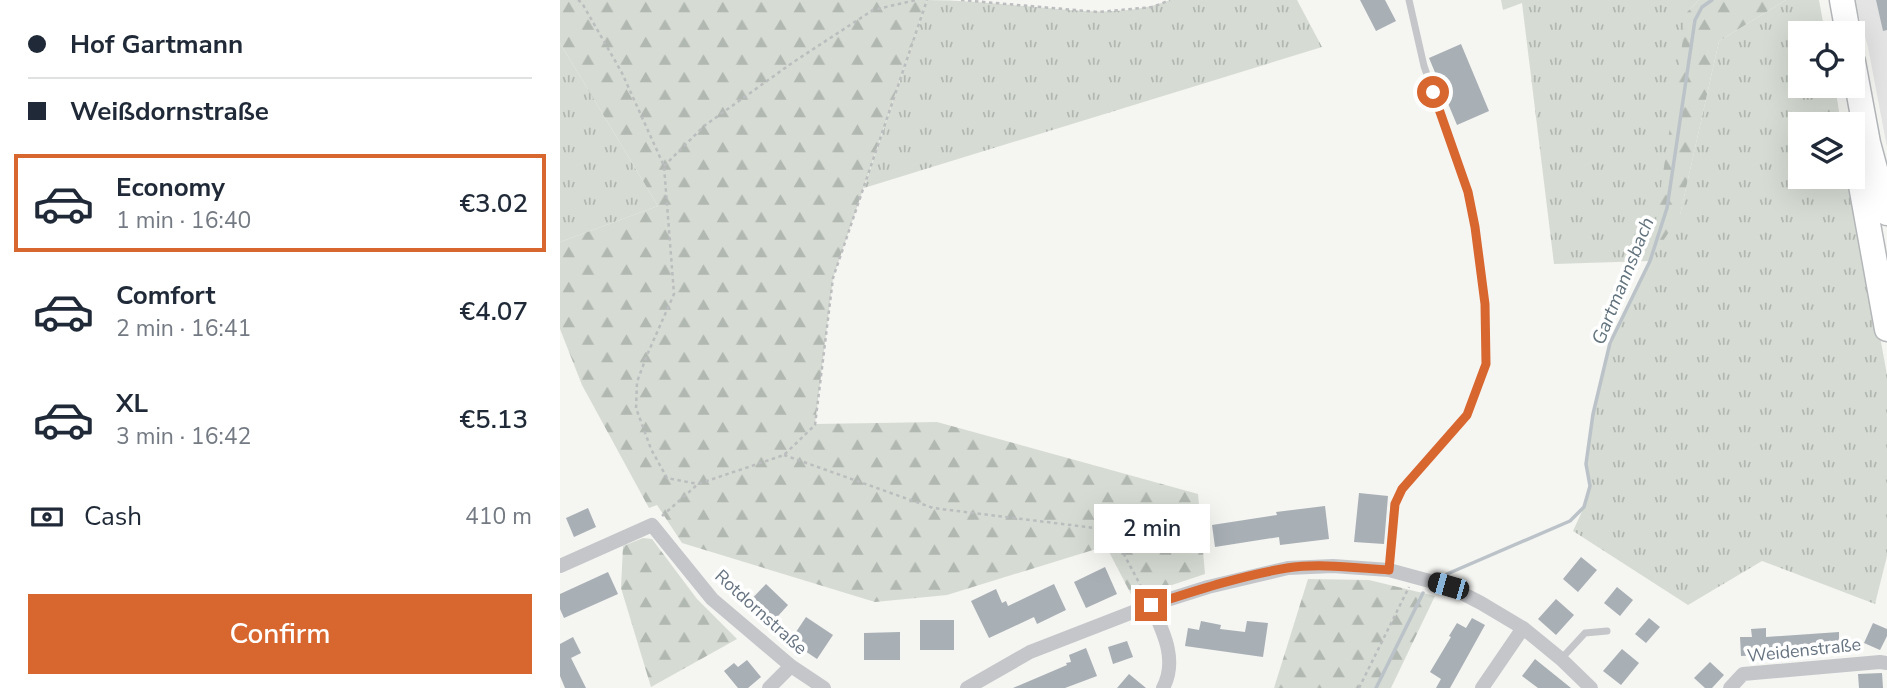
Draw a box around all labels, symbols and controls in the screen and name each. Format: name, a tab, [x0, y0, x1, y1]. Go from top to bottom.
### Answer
map controls	[1788, 21, 1865, 189]
button: locate	[1788, 21, 1865, 98]
text: Hof Gartmann	[70, 27, 243, 62]
route start	[1417, 76, 1449, 108]
text: Weißdornstraße	[70, 94, 269, 129]
button: layers	[1788, 112, 1865, 189]
text: Economy	[116, 170, 225, 205]
icon: car	[32, 172, 95, 235]
text: €3.02	[459, 186, 528, 221]
text: 1 min · 16:40	[116, 205, 251, 236]
water label: Gartmannsbach	[1586, 213, 1660, 349]
text: Comfort	[116, 278, 216, 313]
icon: car	[32, 280, 95, 343]
text: €4.07	[459, 294, 528, 329]
text: 2 min · 16:41	[116, 313, 251, 344]
text: XL	[116, 386, 148, 421]
icon: car	[32, 388, 95, 451]
text: €5.13	[459, 402, 528, 437]
text: 3 min · 16:42	[116, 421, 251, 452]
icon: cash	[28, 498, 66, 536]
text: Cash	[84, 499, 142, 534]
text: 410 m	[465, 501, 532, 532]
callout: 2 min	[1093, 504, 1209, 552]
text: 2 min	[1123, 513, 1181, 544]
street label: Rotdornstraße	[710, 564, 812, 660]
car	[1425, 570, 1472, 602]
route end	[1135, 589, 1167, 621]
button: Confirm	[28, 594, 532, 674]
street label: Weidenstraße	[1746, 632, 1862, 668]

